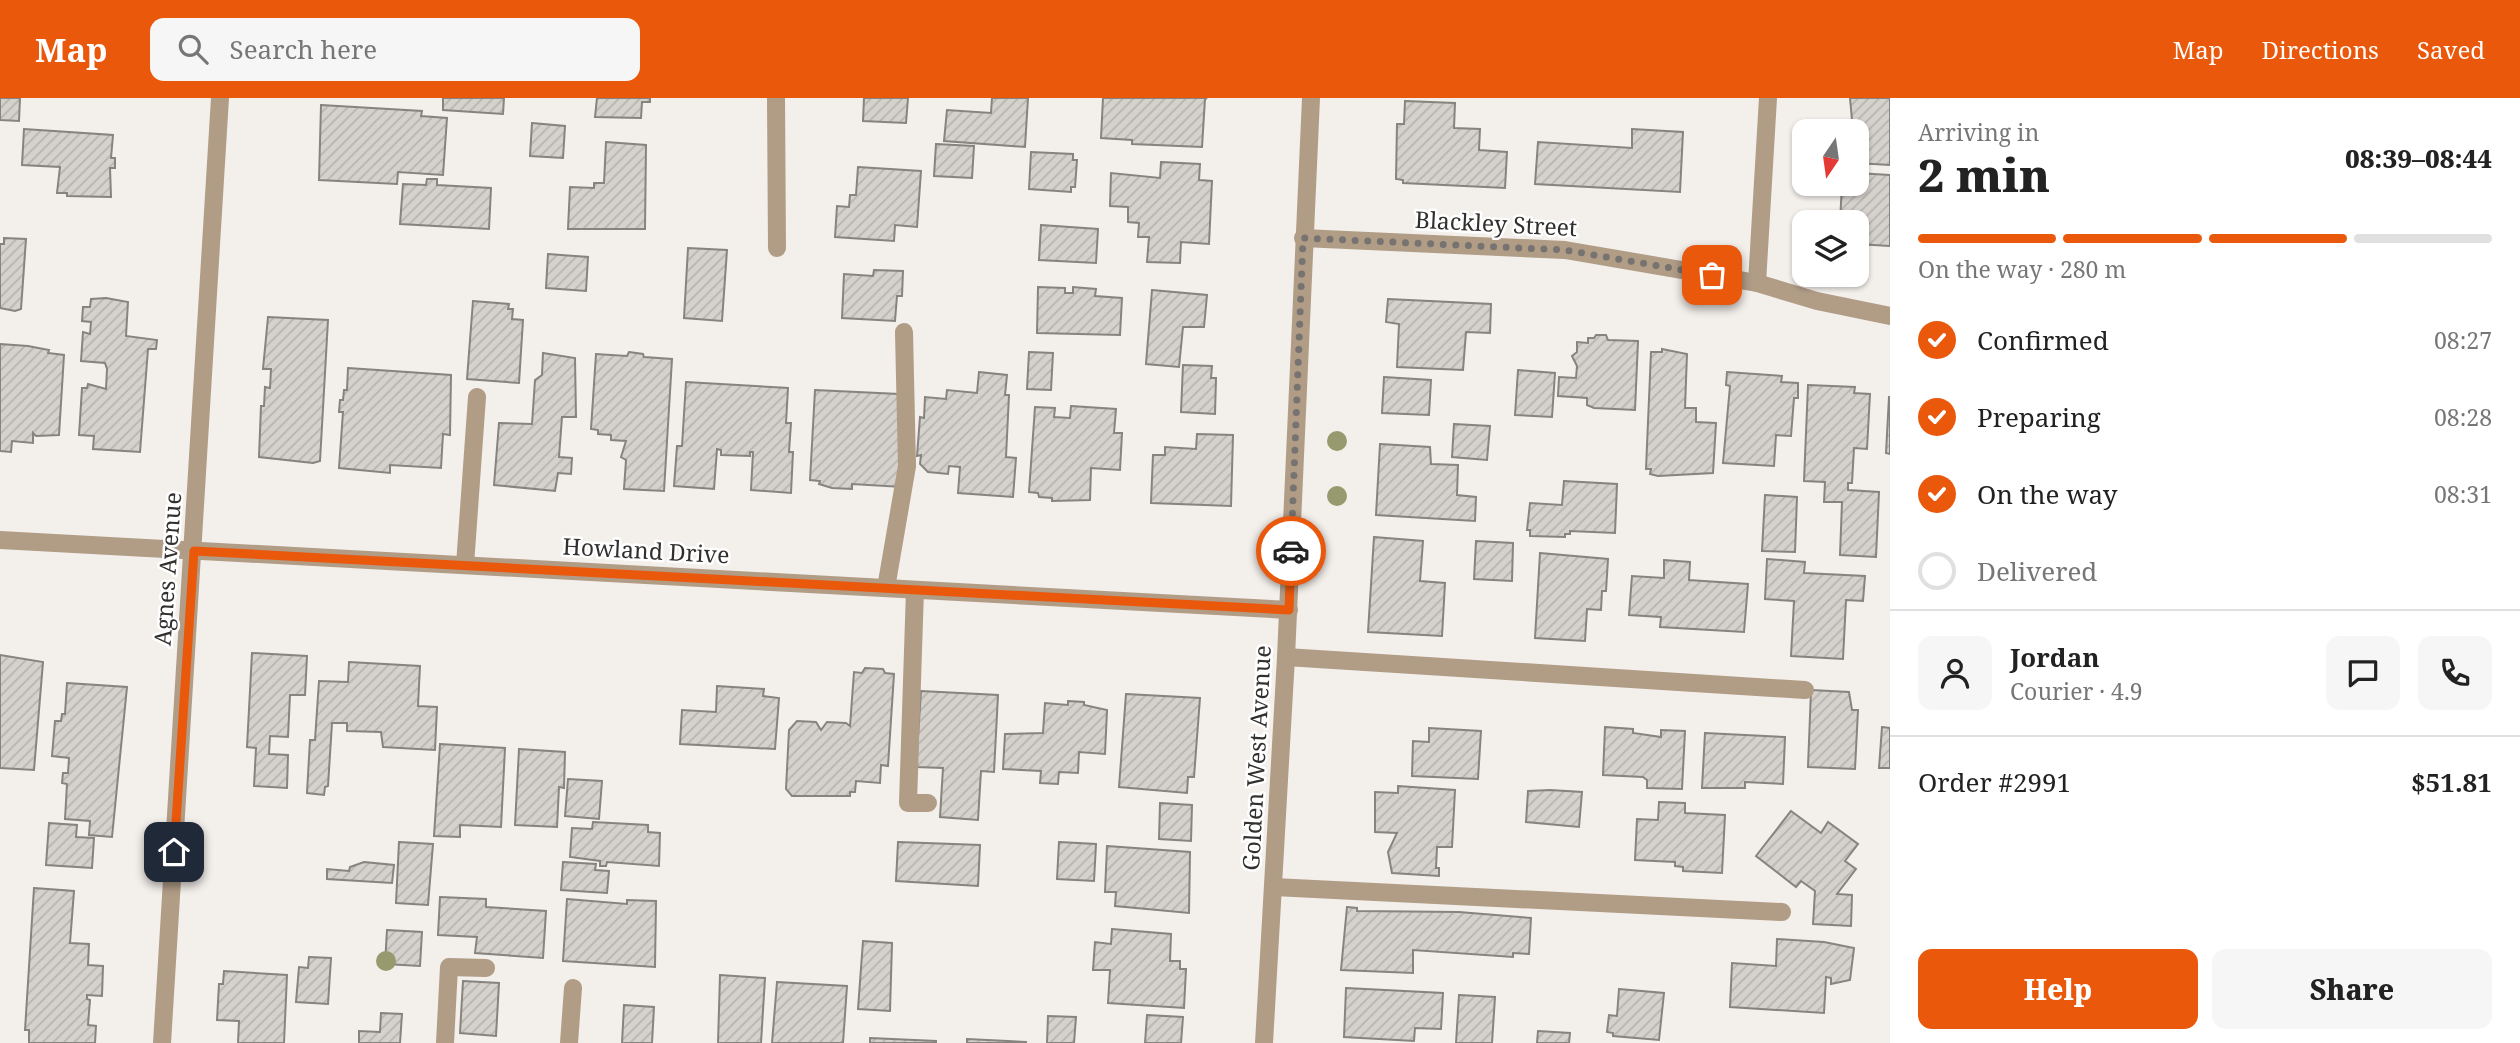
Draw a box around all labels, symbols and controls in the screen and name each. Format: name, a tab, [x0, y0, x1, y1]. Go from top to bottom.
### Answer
search box	[150, 18, 640, 81]
text: Map	[35, 27, 108, 72]
icon: search	[174, 30, 212, 68]
text: Search here	[230, 31, 377, 67]
text: Map	[2173, 33, 2224, 66]
text: Directions	[2262, 33, 2379, 66]
text: Saved	[2417, 33, 2485, 66]
text: Arriving in	[1918, 116, 2039, 148]
north arrow	[1792, 119, 1869, 196]
map controls	[1792, 119, 1869, 287]
text: 08:39–08:44	[2345, 140, 2492, 176]
text: 2 min	[1918, 143, 2050, 205]
street label: Blackley Street	[1414, 203, 1578, 243]
button: layers	[1792, 210, 1869, 287]
pin	[1682, 245, 1742, 305]
text: On the way · 280 m	[1918, 253, 2126, 285]
icon: bag	[1693, 256, 1731, 294]
icon: check	[1918, 321, 1956, 359]
text: Confirmed	[1977, 322, 2109, 358]
text: 08:27	[2434, 324, 2492, 356]
icon: check	[1918, 398, 1956, 436]
text: Preparing	[1977, 399, 2101, 435]
text: 08:28	[2434, 401, 2492, 433]
icon: check	[1918, 475, 1956, 513]
text: On the way	[1977, 476, 2117, 512]
text: 08:31	[2434, 478, 2492, 510]
street label: Agnes Avenue	[146, 491, 188, 647]
courier	[1256, 516, 1326, 586]
street label: Howland Drive	[562, 530, 730, 570]
icon: car	[1272, 532, 1310, 570]
text: Delivered	[1977, 553, 2097, 589]
button: person	[1918, 636, 1992, 710]
button: chat	[2326, 636, 2400, 710]
button: phone	[2418, 636, 2492, 710]
text: Jordan	[2010, 639, 2100, 675]
street label: Golden West Avenue	[1234, 644, 1278, 871]
text: Courier · 4.9	[2010, 675, 2143, 707]
text: Order #2991	[1918, 764, 2071, 800]
text: $51.81	[2411, 764, 2492, 800]
pin	[144, 822, 204, 882]
icon: home	[155, 833, 193, 871]
button: Help	[1918, 949, 2198, 1029]
button: Share	[2212, 949, 2492, 1029]

